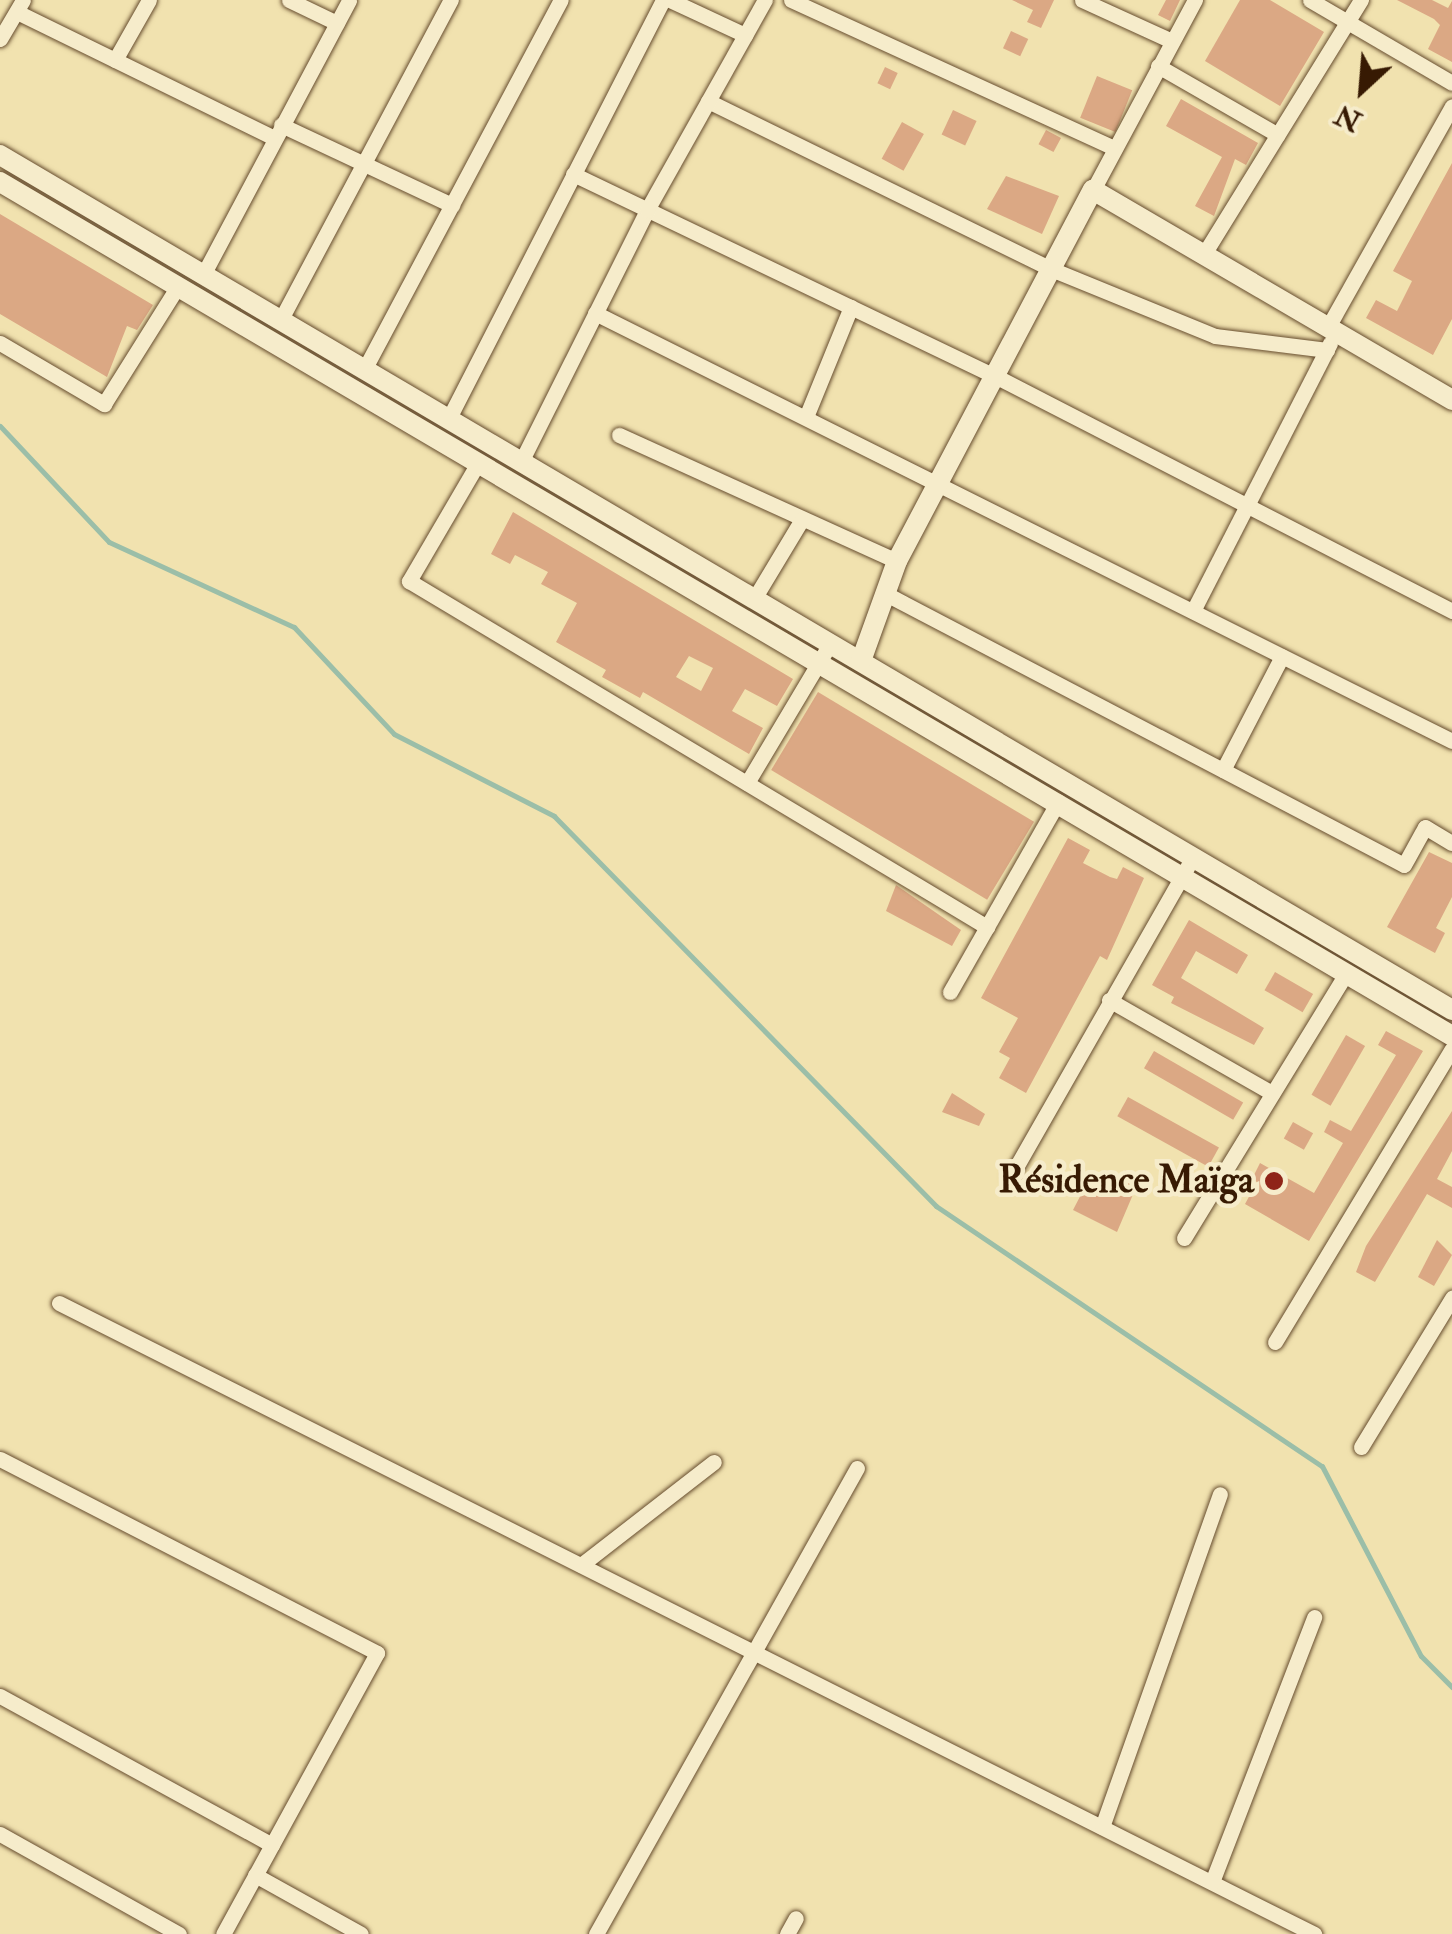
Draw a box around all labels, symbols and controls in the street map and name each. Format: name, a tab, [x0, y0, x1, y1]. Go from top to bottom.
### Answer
north arrow	[1312, 40, 1412, 140]
text: N	[1330, 96, 1368, 139]
place label: Résidence Maïga	[998, 1158, 1254, 1204]
marker: Résidence Maïga	[1263, 1170, 1285, 1192]

